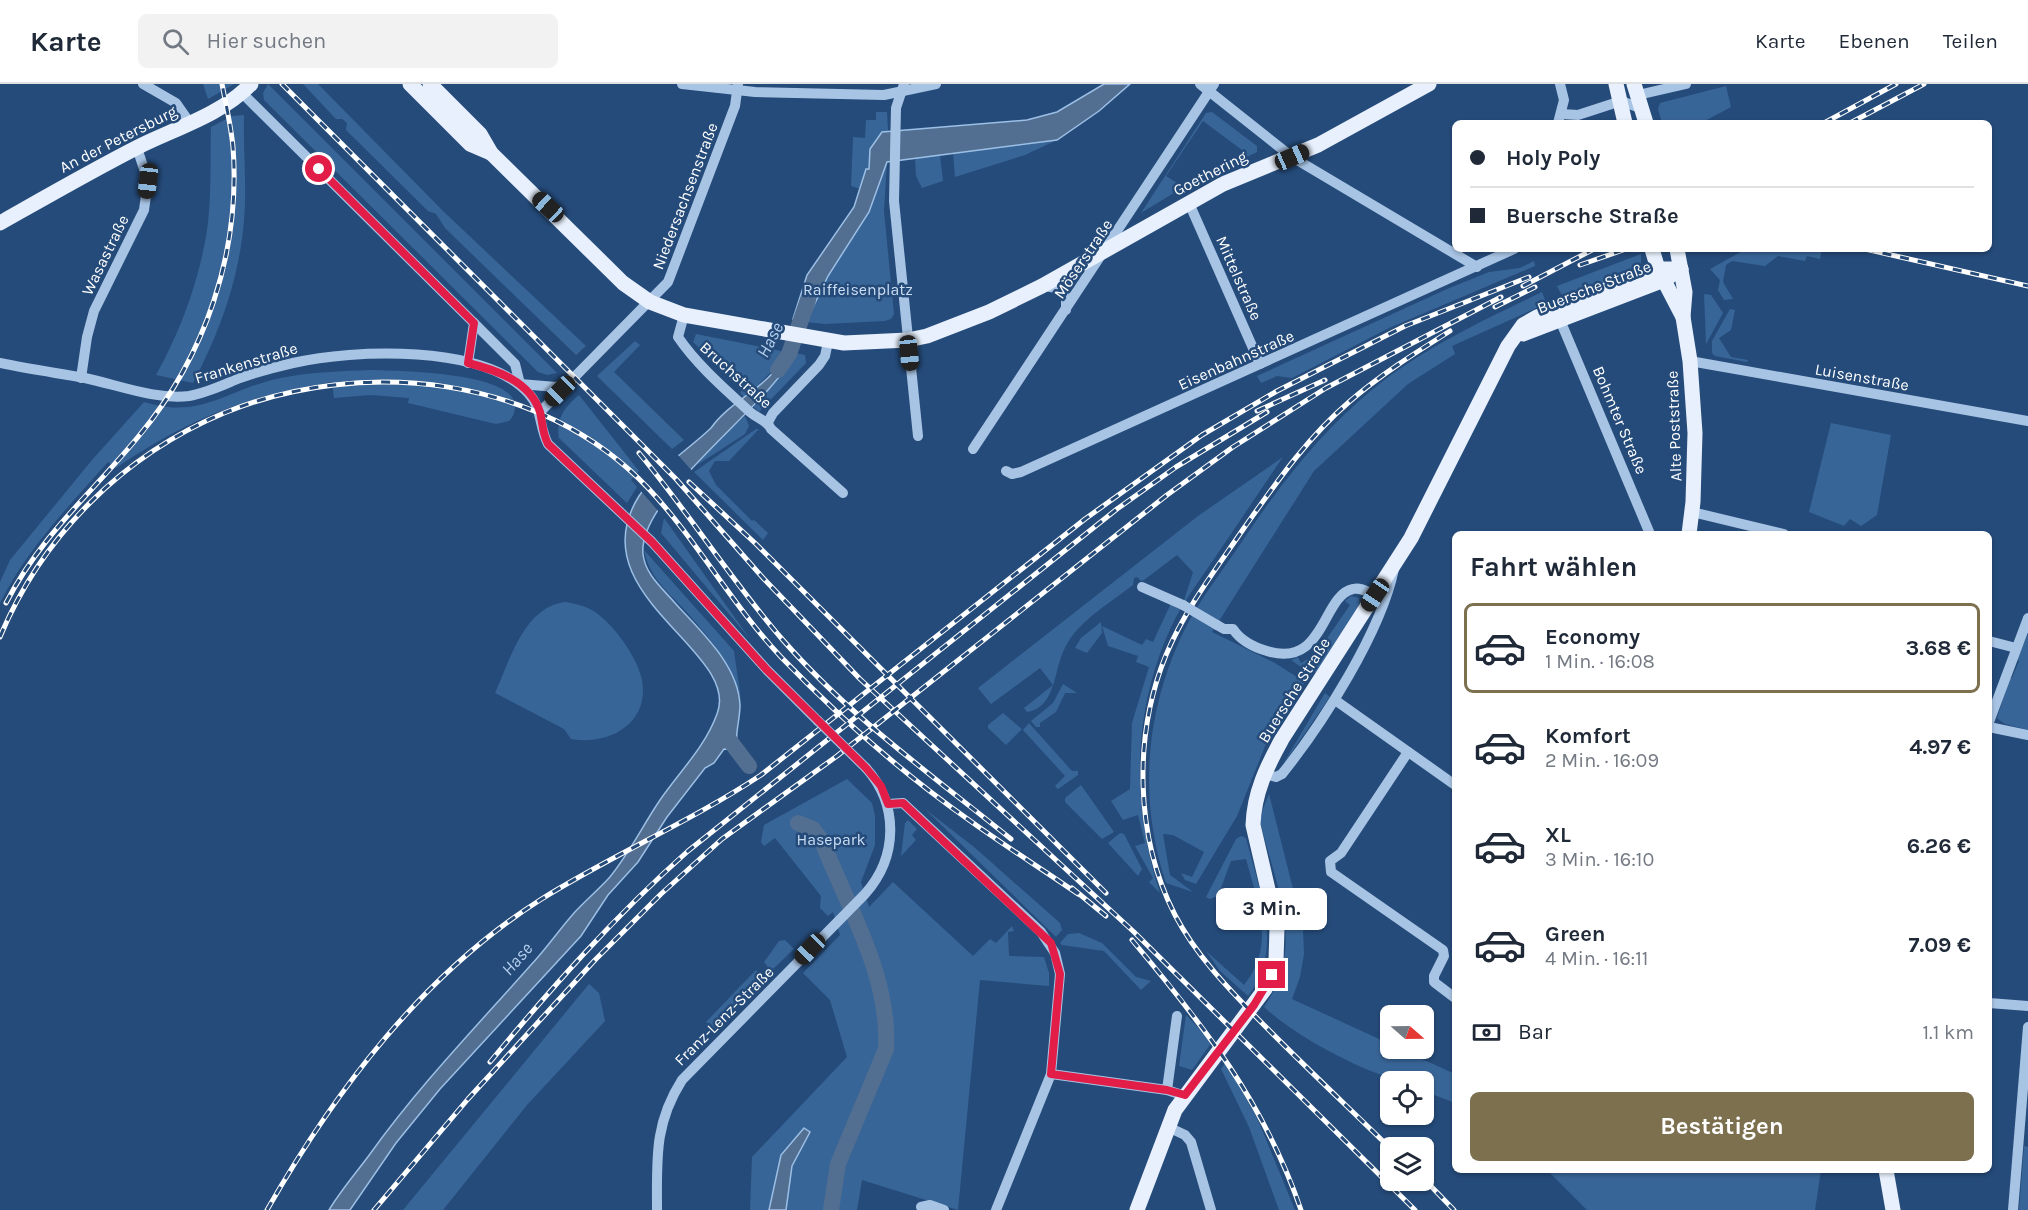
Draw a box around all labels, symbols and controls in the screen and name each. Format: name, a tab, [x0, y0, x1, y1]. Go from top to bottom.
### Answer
search box	[138, 14, 558, 68]
text: Karte	[30, 25, 102, 58]
icon: search	[159, 25, 192, 58]
text: Hier suchen	[207, 28, 326, 54]
text: Karte	[1755, 29, 1806, 53]
text: Ebenen	[1839, 29, 1910, 53]
text: Teilen	[1943, 29, 1998, 53]
street label: An der Petersburg	[56, 101, 180, 177]
street label: Niedersachsenstraße	[648, 120, 722, 272]
car	[1272, 141, 1312, 173]
text: Holy Poly	[1506, 145, 1600, 171]
street label: Goethering	[1170, 146, 1250, 200]
route start	[305, 155, 332, 182]
car	[137, 162, 159, 200]
car	[529, 188, 567, 226]
text: Buersche Straße	[1506, 203, 1679, 229]
street label: Wasastraße	[77, 212, 133, 298]
street label: Möserstraße	[1049, 216, 1117, 302]
street label: Mittelstraße	[1212, 233, 1266, 323]
street label: Buersche Straße	[1534, 257, 1654, 317]
park label: Raiffeisenplatz	[803, 280, 913, 299]
water label: Hase	[752, 319, 788, 361]
street label: Eisenbahnstraße	[1175, 326, 1297, 394]
car	[898, 334, 920, 372]
street label: Frankenstraße	[192, 338, 300, 388]
street label: Bruchstraße	[696, 338, 776, 412]
street label: Luisenstraße	[1813, 359, 1911, 395]
street label: Bohmter Straße	[1589, 363, 1651, 477]
street label: Alte Poststraße	[1663, 370, 1685, 482]
car	[541, 372, 579, 410]
text: Fahrt wählen	[1470, 551, 1637, 583]
car	[1357, 575, 1393, 615]
icon: car	[1473, 621, 1527, 675]
text: Economy	[1545, 624, 1640, 650]
street label: Buersche Straße	[1254, 634, 1334, 746]
text: 3.68 €	[1906, 635, 1971, 661]
text: 1 Min. · 16:08	[1545, 650, 1655, 673]
icon: car	[1473, 720, 1527, 774]
text: Komfort	[1545, 723, 1631, 749]
text: 4.97 €	[1909, 734, 1971, 760]
text: 2 Min. · 16:09	[1545, 749, 1659, 772]
icon: car	[1473, 819, 1527, 873]
text: XL	[1545, 822, 1571, 848]
park label: Hasepark	[796, 830, 866, 849]
text: 6.26 €	[1907, 833, 1971, 859]
text: 3 Min. · 16:10	[1545, 848, 1654, 871]
callout: 3 Min.	[1216, 888, 1328, 930]
text: 3 Min.	[1242, 897, 1301, 920]
icon: car	[1473, 918, 1527, 972]
text: Green	[1545, 921, 1606, 947]
car	[791, 930, 829, 968]
text: 7.09 €	[1908, 932, 1971, 958]
water label: Hase	[497, 938, 537, 980]
text: 4 Min. · 16:11	[1545, 947, 1648, 970]
route end	[1258, 961, 1285, 988]
street label: Franz-Lenz-Straße	[670, 962, 778, 1070]
north arrow	[1380, 1005, 1434, 1059]
map controls	[1380, 1005, 1434, 1191]
icon: cash	[1470, 1016, 1503, 1049]
text: Bar	[1518, 1019, 1552, 1045]
text: 1.1 km	[1922, 1021, 1974, 1044]
button: locate	[1380, 1071, 1434, 1125]
button: Bestätigen	[1470, 1092, 1974, 1161]
button: layers	[1380, 1137, 1434, 1191]

